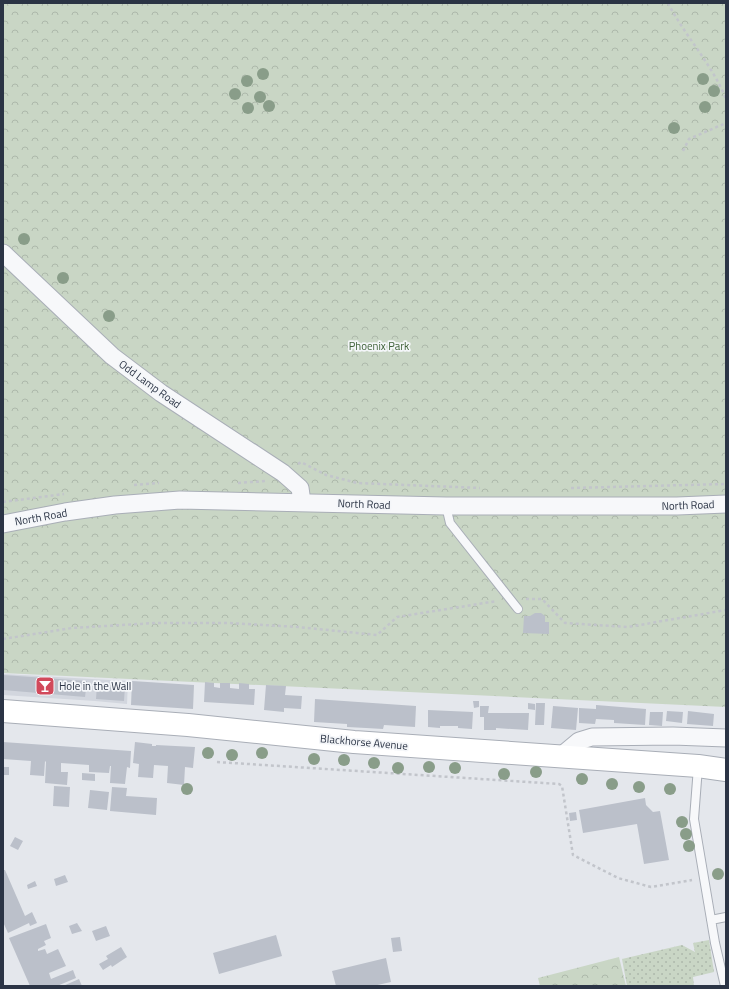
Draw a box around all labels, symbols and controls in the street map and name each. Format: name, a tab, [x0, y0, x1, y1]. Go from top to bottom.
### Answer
park label: Phoenix Park	[349, 338, 410, 354]
street label: Odd Lamp Road	[116, 356, 185, 412]
street label: North Road	[337, 495, 391, 513]
street label: North Road	[661, 496, 715, 514]
street label: North Road	[14, 504, 69, 529]
bar icon: Hole in the Wall	[34, 675, 56, 697]
place label: Hole in the Wall	[59, 678, 131, 694]
street label: Blackhorse Avenue	[320, 730, 409, 754]

